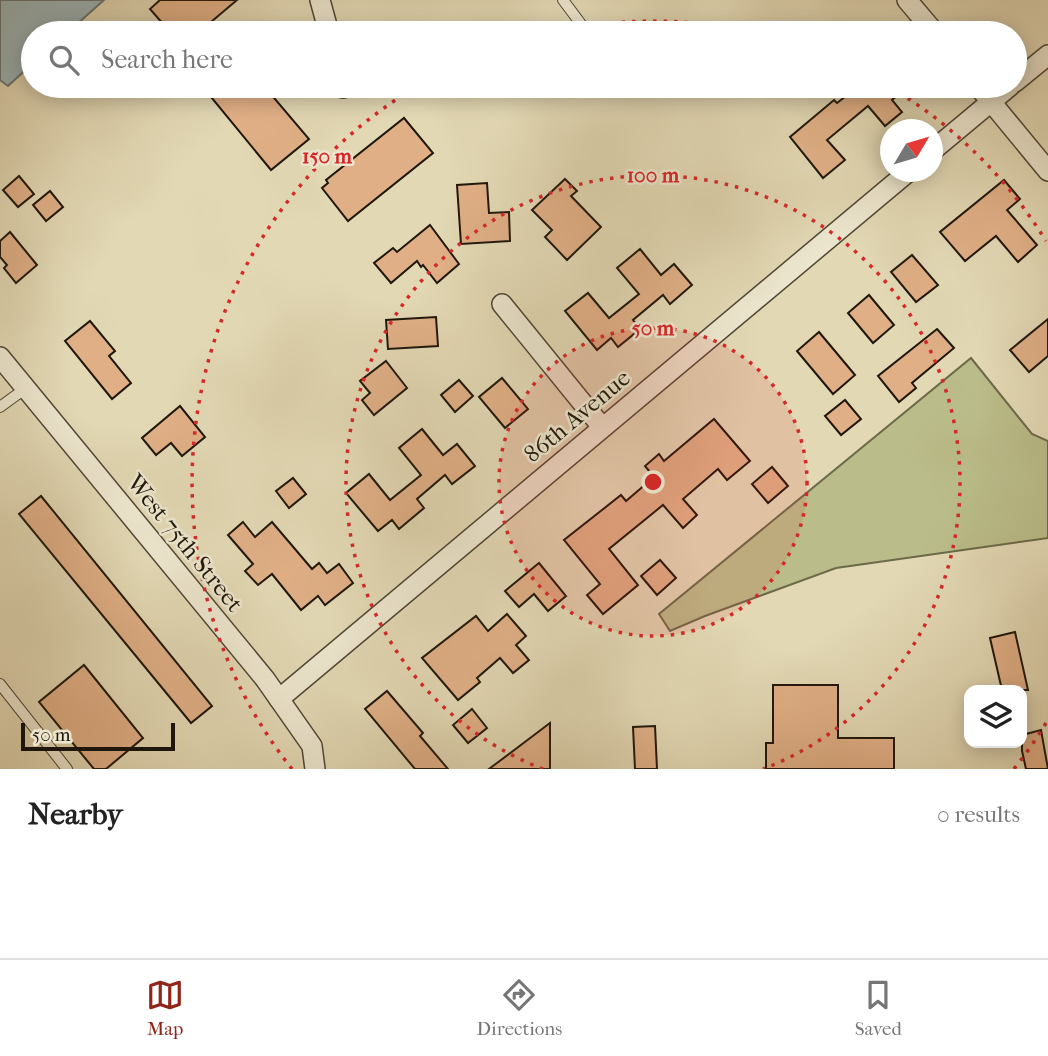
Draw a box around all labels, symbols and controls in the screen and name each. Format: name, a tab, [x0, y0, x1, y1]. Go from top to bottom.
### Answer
search box	[21, 21, 1027, 98]
icon: search	[45, 41, 83, 79]
text: Search here	[101, 44, 233, 75]
north arrow	[880, 119, 943, 182]
text: 150 m	[302, 144, 353, 168]
text: 100 m	[627, 163, 680, 187]
text: 50 m	[632, 316, 675, 340]
street label: 86th Avenue	[518, 364, 636, 468]
street label: West 75th Street	[120, 468, 249, 618]
centre of rings	[641, 470, 665, 494]
map controls	[964, 685, 1027, 748]
button: layers	[964, 685, 1027, 748]
scale bar	[21, 720, 175, 752]
text: 50 m	[32, 724, 71, 746]
text: Nearby	[28, 797, 123, 832]
text: 0 results	[937, 801, 1020, 828]
tab: Map	[146, 976, 184, 1040]
tab: Directions	[477, 976, 562, 1040]
tab: Saved	[855, 976, 902, 1040]

